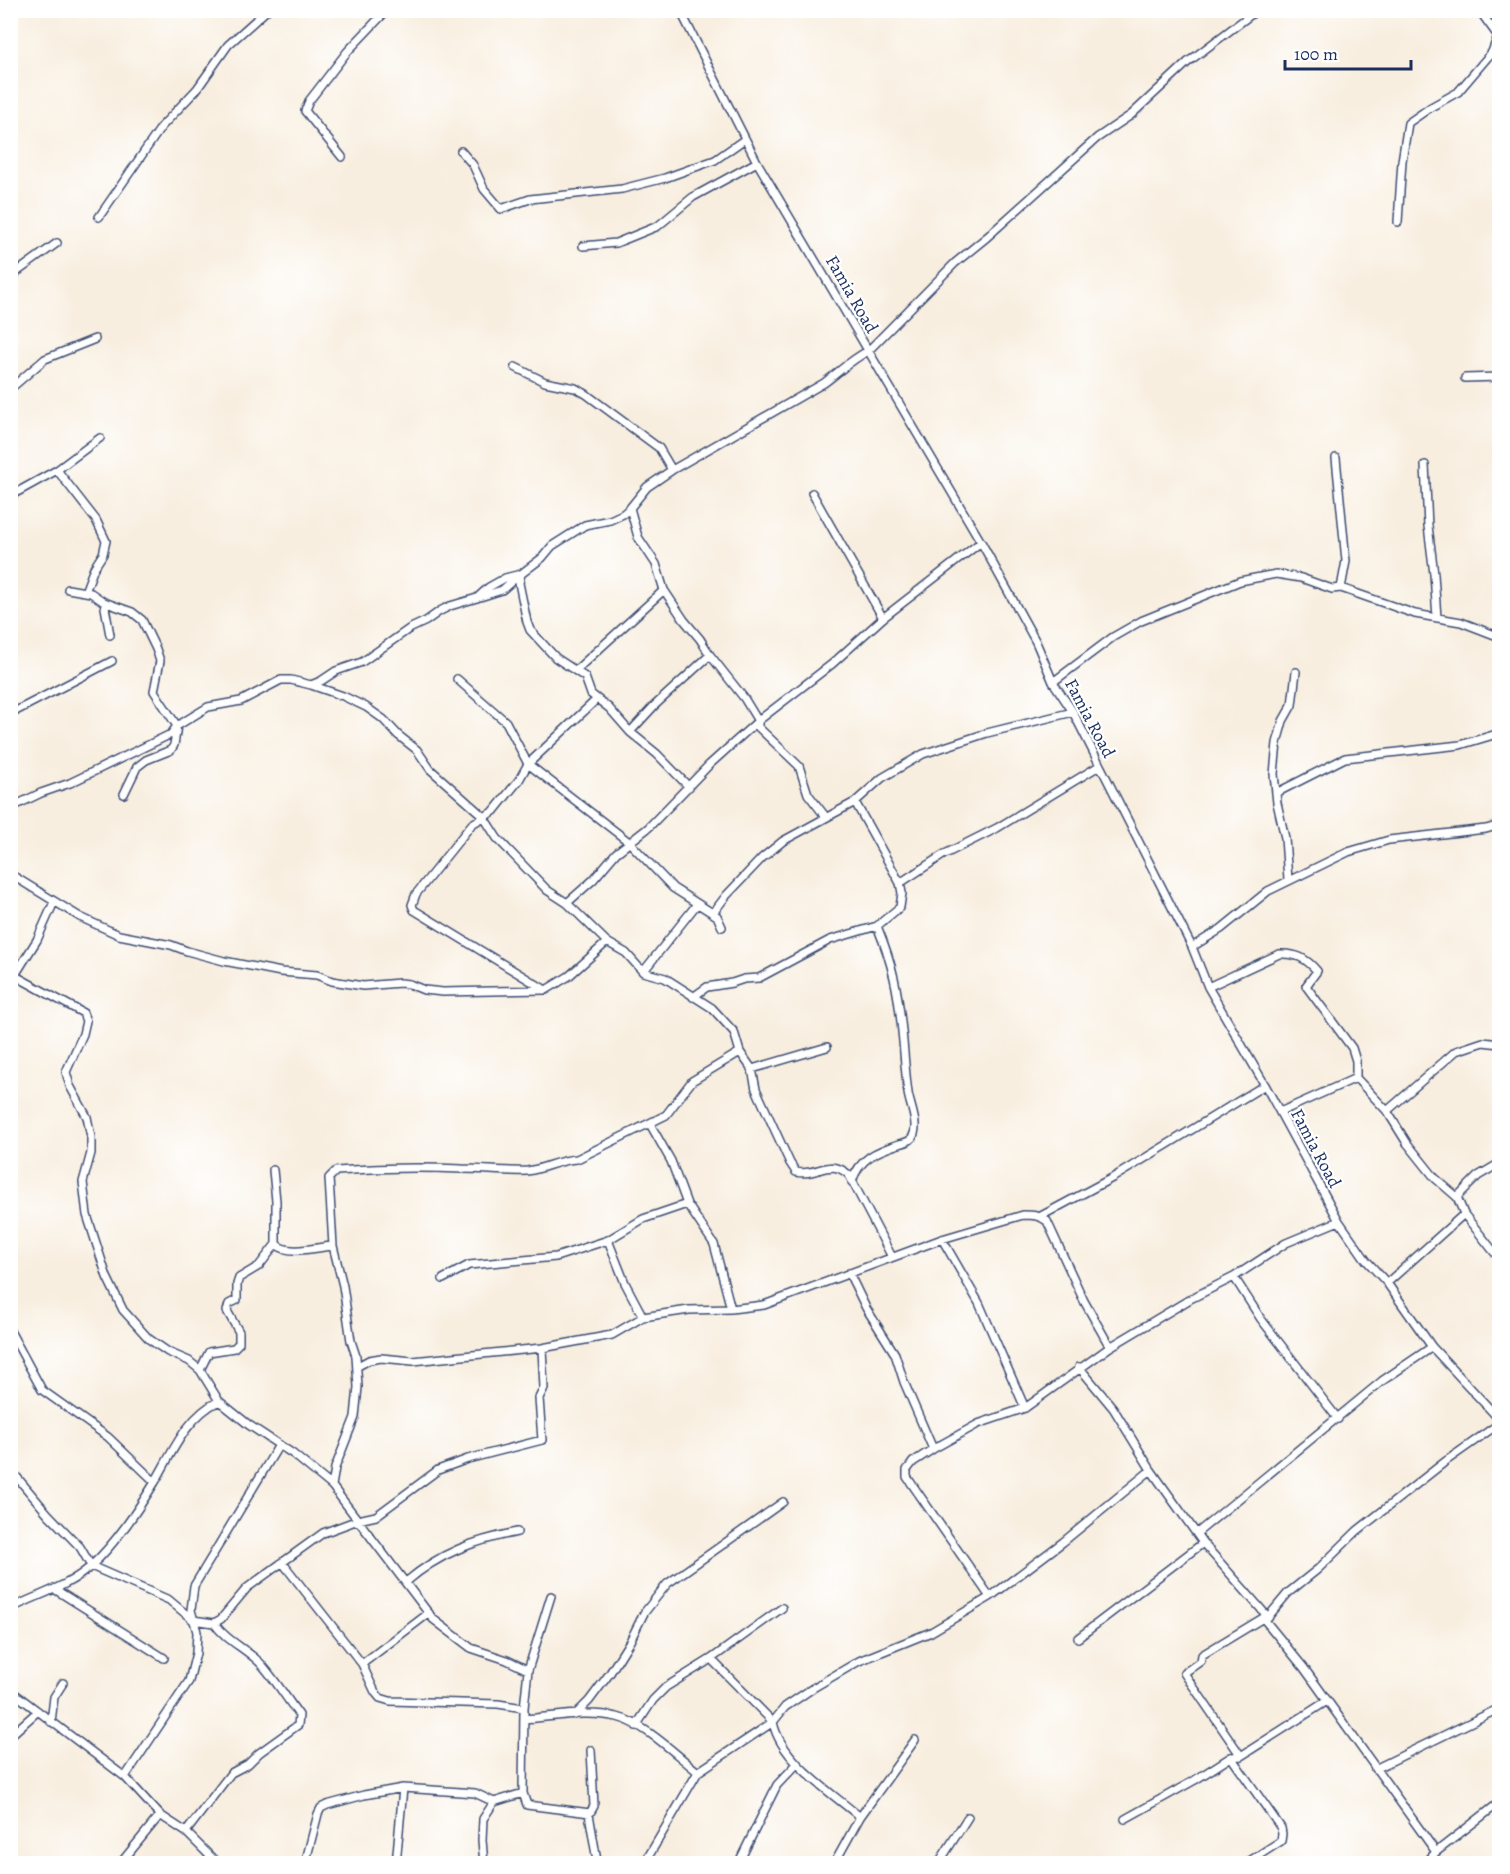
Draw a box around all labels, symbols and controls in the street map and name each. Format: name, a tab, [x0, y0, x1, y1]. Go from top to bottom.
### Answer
scale bar	[1285, 33, 1411, 71]
text: 100 m	[1294, 42, 1338, 66]
street label: Famia Road	[820, 251, 884, 338]
street label: Famia Road	[1059, 674, 1121, 762]
street label: Famia Road	[1285, 1104, 1347, 1192]

